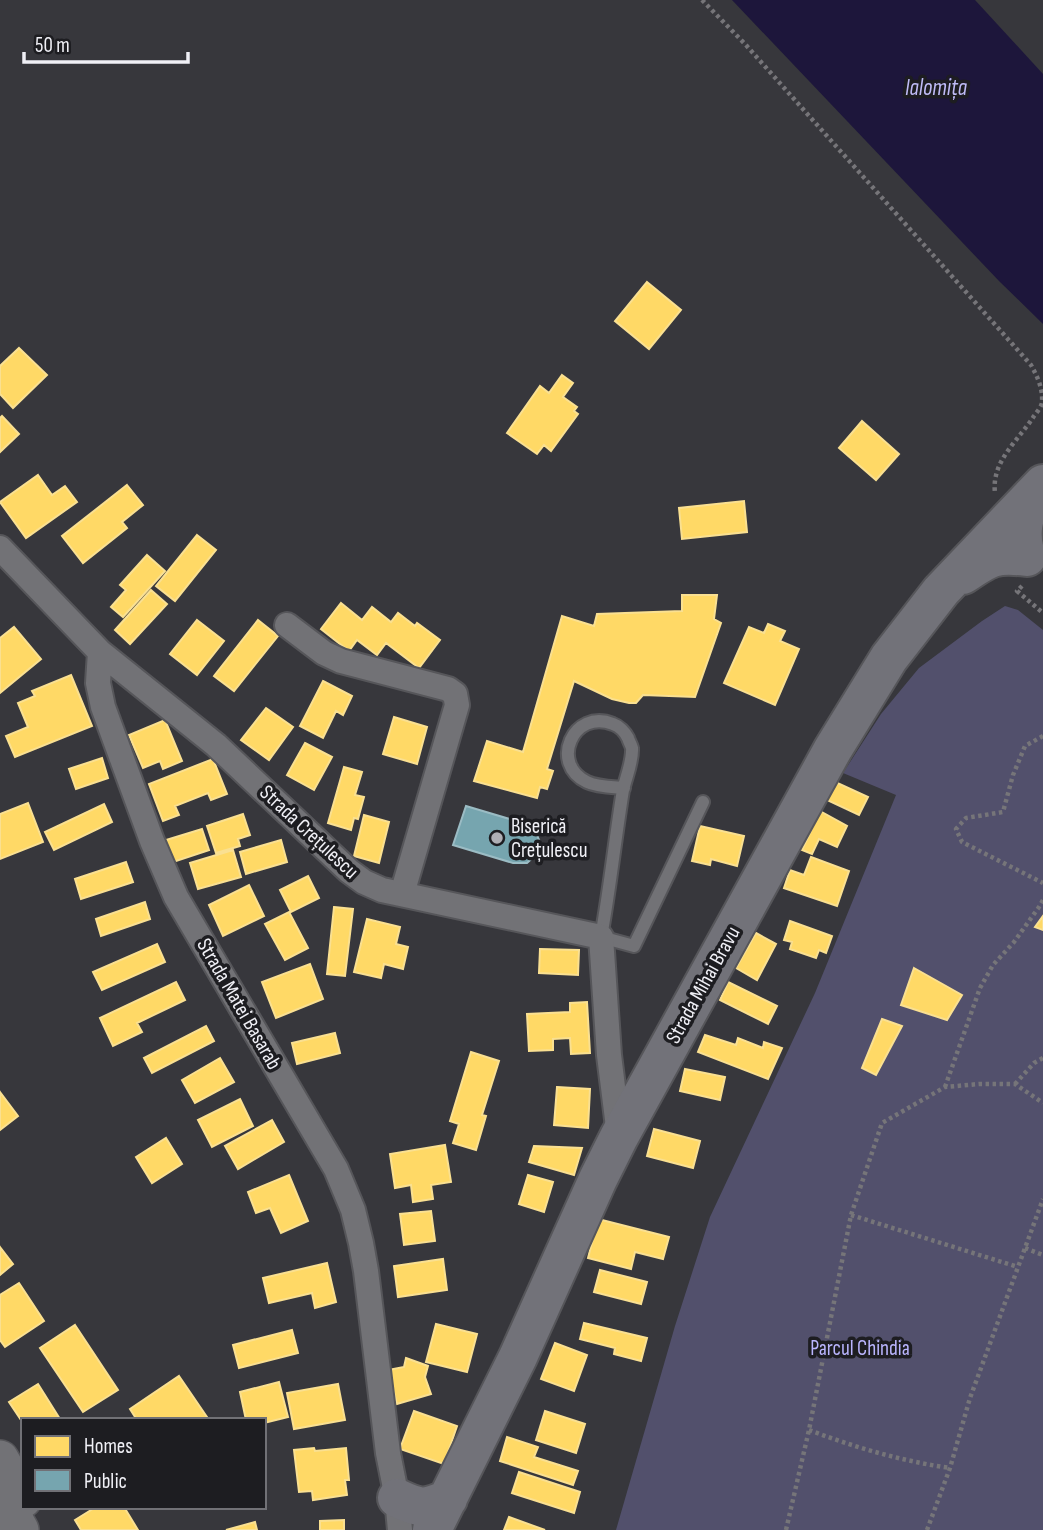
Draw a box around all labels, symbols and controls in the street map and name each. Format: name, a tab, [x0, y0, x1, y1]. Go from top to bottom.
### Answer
scale bar	[24, 21, 189, 65]
text: 50 m	[35, 33, 70, 58]
water label: Ialomița	[905, 74, 968, 102]
street label: Strada Crețulescu	[254, 780, 364, 884]
place label: Biserică Crețulescu	[511, 814, 587, 863]
marker: Biserică Crețulescu	[489, 830, 505, 846]
street label: Strada Mihai Bravu	[661, 922, 745, 1048]
street label: Strada Matei Basarab	[191, 934, 287, 1074]
park label: Parcul Chindia	[810, 1336, 910, 1361]
legend	[21, 1418, 266, 1509]
text: Homes	[84, 1434, 133, 1459]
text: Public	[84, 1469, 127, 1494]

